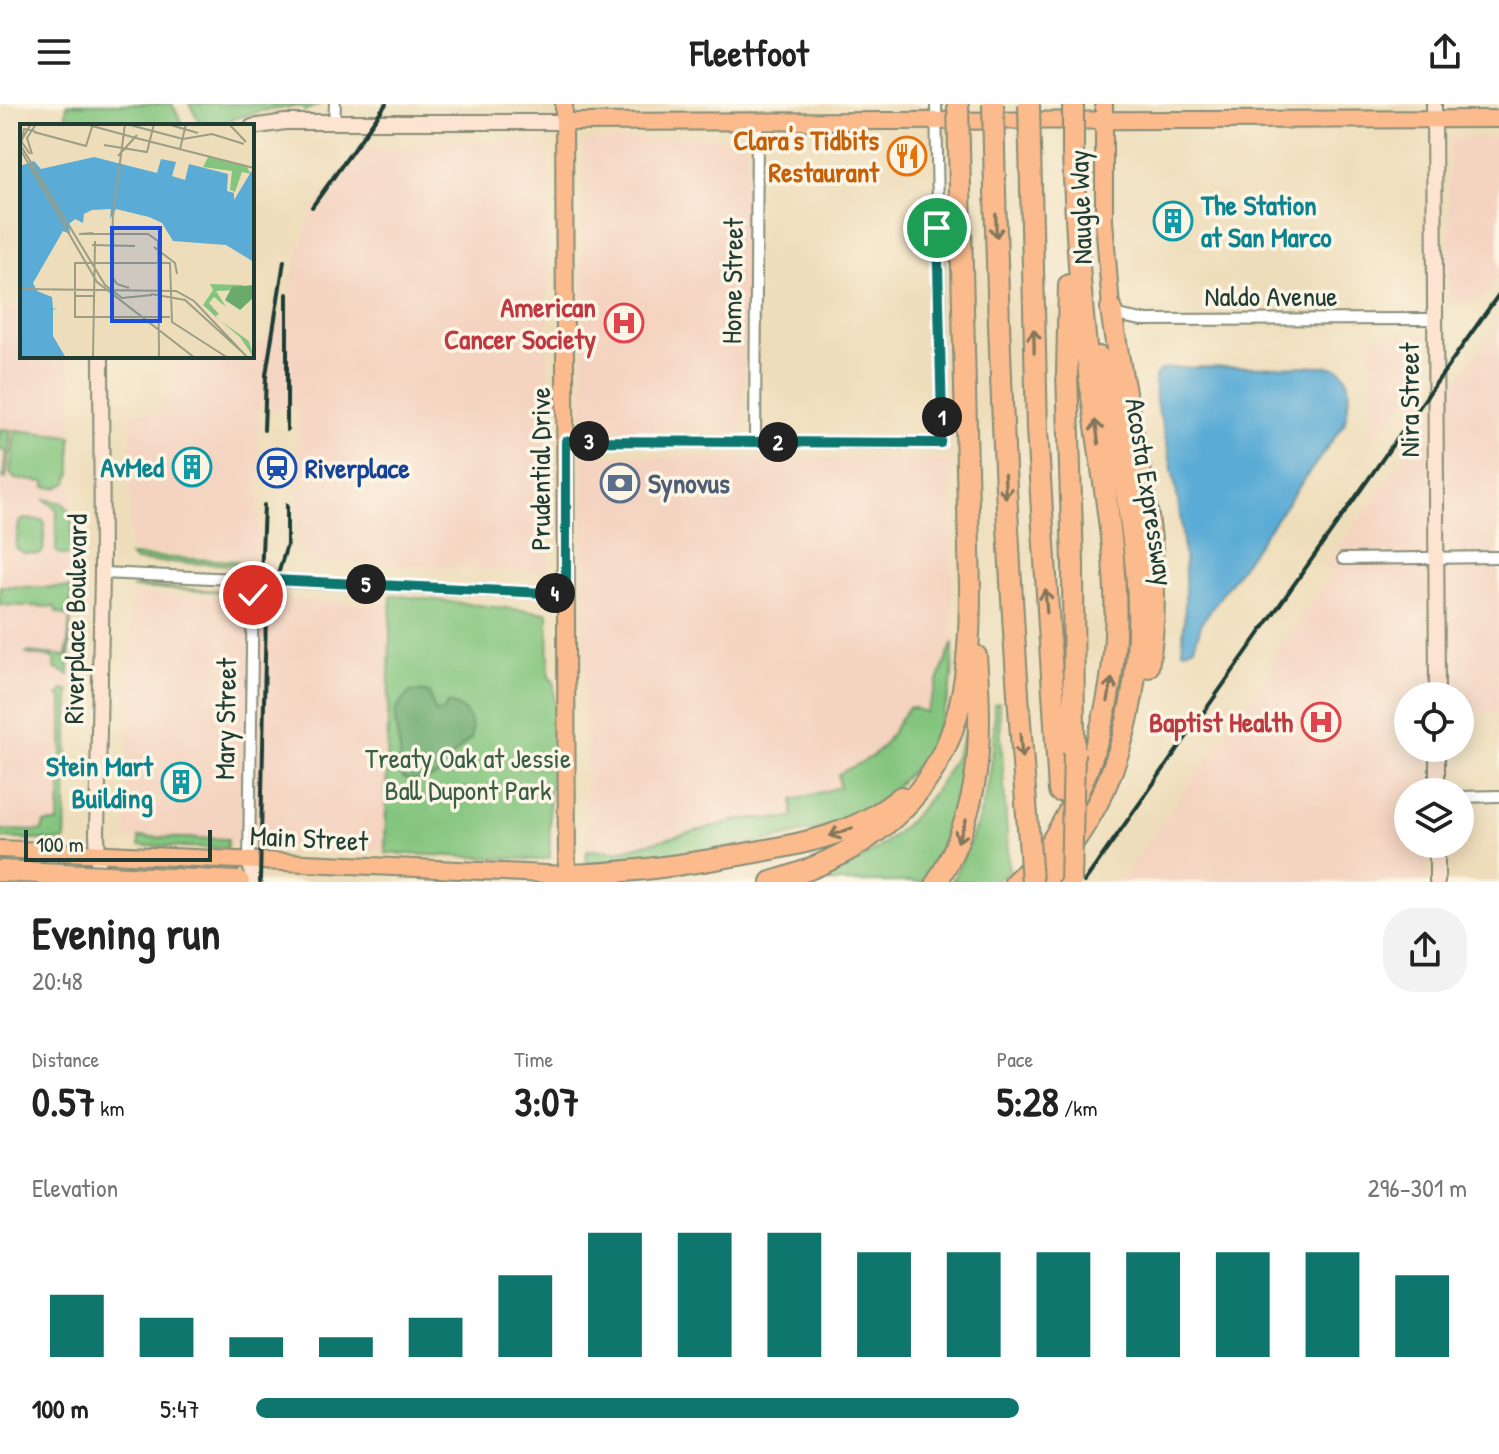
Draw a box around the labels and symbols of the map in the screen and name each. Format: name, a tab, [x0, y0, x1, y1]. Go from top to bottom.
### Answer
place label: Clara's Tidbits Restaurant	[733, 121, 880, 191]
inset map	[20, 124, 254, 358]
restaurant icon: Clara's Tidbits Restaurant	[886, 135, 928, 177]
street label: Naugle Way	[1059, 149, 1101, 265]
place label: The Station at San Marco	[1200, 186, 1332, 256]
pin	[903, 194, 971, 262]
building icon: The Station at San Marco	[1152, 200, 1194, 242]
one-way arrow	[988, 212, 1004, 239]
street label: Home Street	[712, 217, 752, 344]
street label: Naldo Avenue	[1205, 277, 1337, 315]
place label: American Cancer Society	[444, 288, 596, 359]
hospital icon: American Cancer Society	[603, 302, 645, 344]
one-way arrow	[1026, 328, 1042, 355]
street label: Nira Street	[1390, 342, 1428, 457]
street label: Prudential Drive	[521, 387, 559, 551]
street label: Acosta Expressway	[1116, 395, 1184, 589]
pin: 1	[922, 397, 962, 437]
one-way arrow	[1089, 420, 1104, 445]
pin: 3	[569, 421, 609, 461]
pin: 2	[758, 422, 798, 462]
building icon: AvMed	[171, 446, 213, 488]
station icon: Riverplace	[256, 447, 298, 489]
place label: AvMed	[100, 448, 164, 486]
place label: Riverplace	[305, 449, 410, 488]
bank icon: Synovus	[599, 462, 641, 504]
place label: Synovus	[648, 464, 730, 503]
one-way arrow	[997, 472, 1012, 499]
street label: Riverplace Boulevard	[54, 514, 96, 724]
pin	[219, 561, 287, 629]
pin: 5	[346, 564, 386, 604]
pin: 4	[535, 573, 575, 613]
one-way arrow	[1038, 588, 1053, 615]
street label: Mary Street	[205, 657, 245, 780]
one-way arrow	[1104, 678, 1119, 703]
hospital icon: Baptist Health	[1300, 701, 1342, 743]
place label: Baptist Health	[1149, 703, 1293, 742]
one-way arrow	[1014, 732, 1029, 759]
park label: Treaty Oak at Jessie Ball Dupont Park	[365, 739, 571, 809]
place label: Stein Mart Building	[46, 747, 154, 818]
building icon: Stein Mart Building	[160, 761, 202, 803]
street label: Main Street	[249, 816, 369, 860]
one-way arrow	[954, 818, 968, 843]
scale bar	[24, 826, 212, 862]
one-way arrow	[829, 826, 854, 841]

